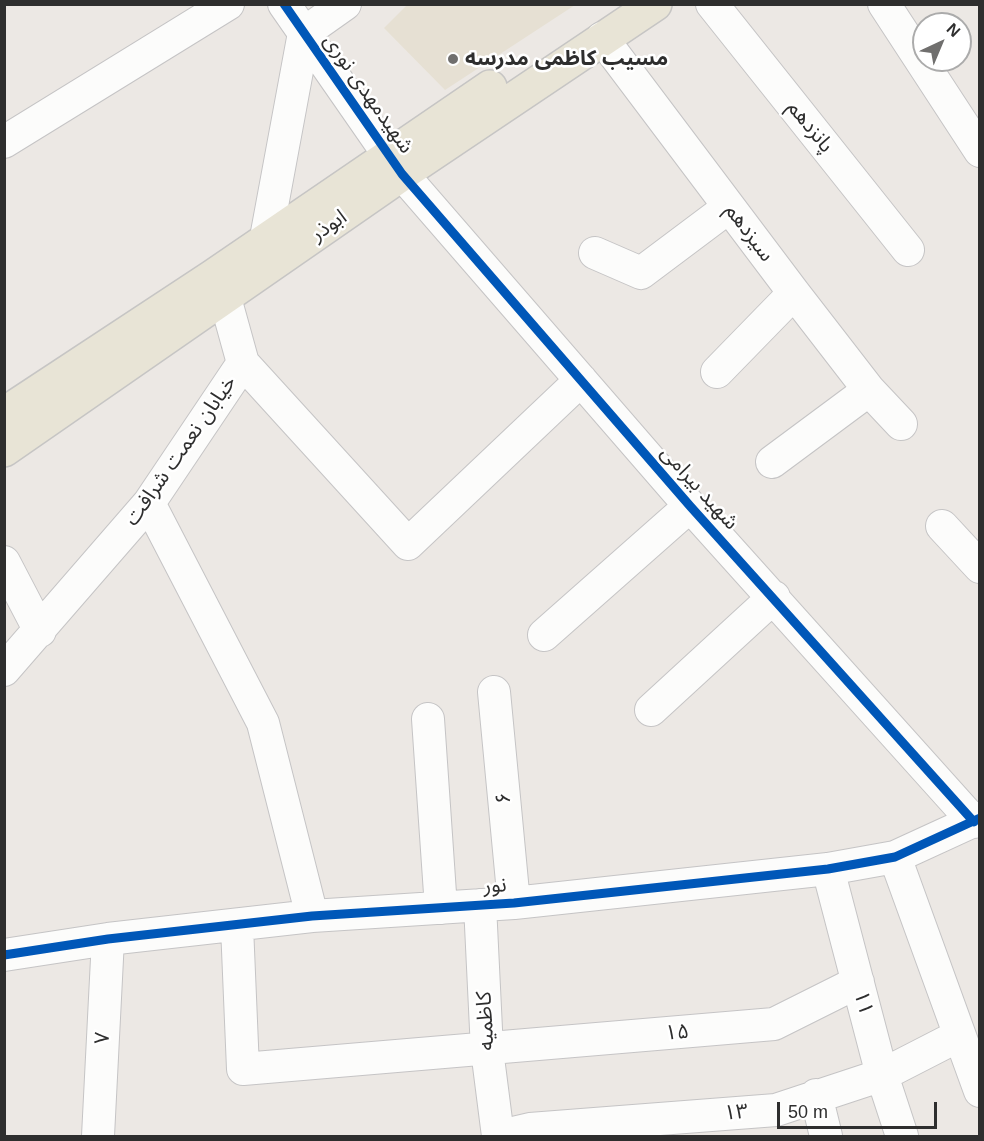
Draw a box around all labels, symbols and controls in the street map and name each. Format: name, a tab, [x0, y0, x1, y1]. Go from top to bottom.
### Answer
north arrow	[912, 12, 972, 72]
text: N	[943, 20, 964, 40]
street label: شهیدمهدی نوری	[318, 29, 418, 159]
place label: مسیب کاظمی مدرسه	[465, 46, 668, 72]
marker: مسیب کاظمی مدرسه	[446, 52, 460, 66]
street label: پانزدهم	[781, 96, 839, 158]
street label: سیزدهم	[719, 199, 779, 267]
street label: ابوذر	[306, 205, 352, 247]
street label: خیابان نعمت شرافت	[120, 371, 242, 531]
street label: شهید بیرامی	[655, 441, 743, 535]
street label: ۶	[491, 791, 517, 805]
street label: نور	[483, 873, 507, 899]
street label: ۱۱	[848, 988, 878, 1018]
street label: کاظمیه	[472, 991, 500, 1051]
street label: ۱۵	[664, 1019, 690, 1047]
street label: ۷	[90, 1031, 116, 1045]
scale bar	[780, 1090, 940, 1128]
street label: ۱۳	[723, 1099, 749, 1127]
text: 50 m	[788, 1102, 828, 1122]

